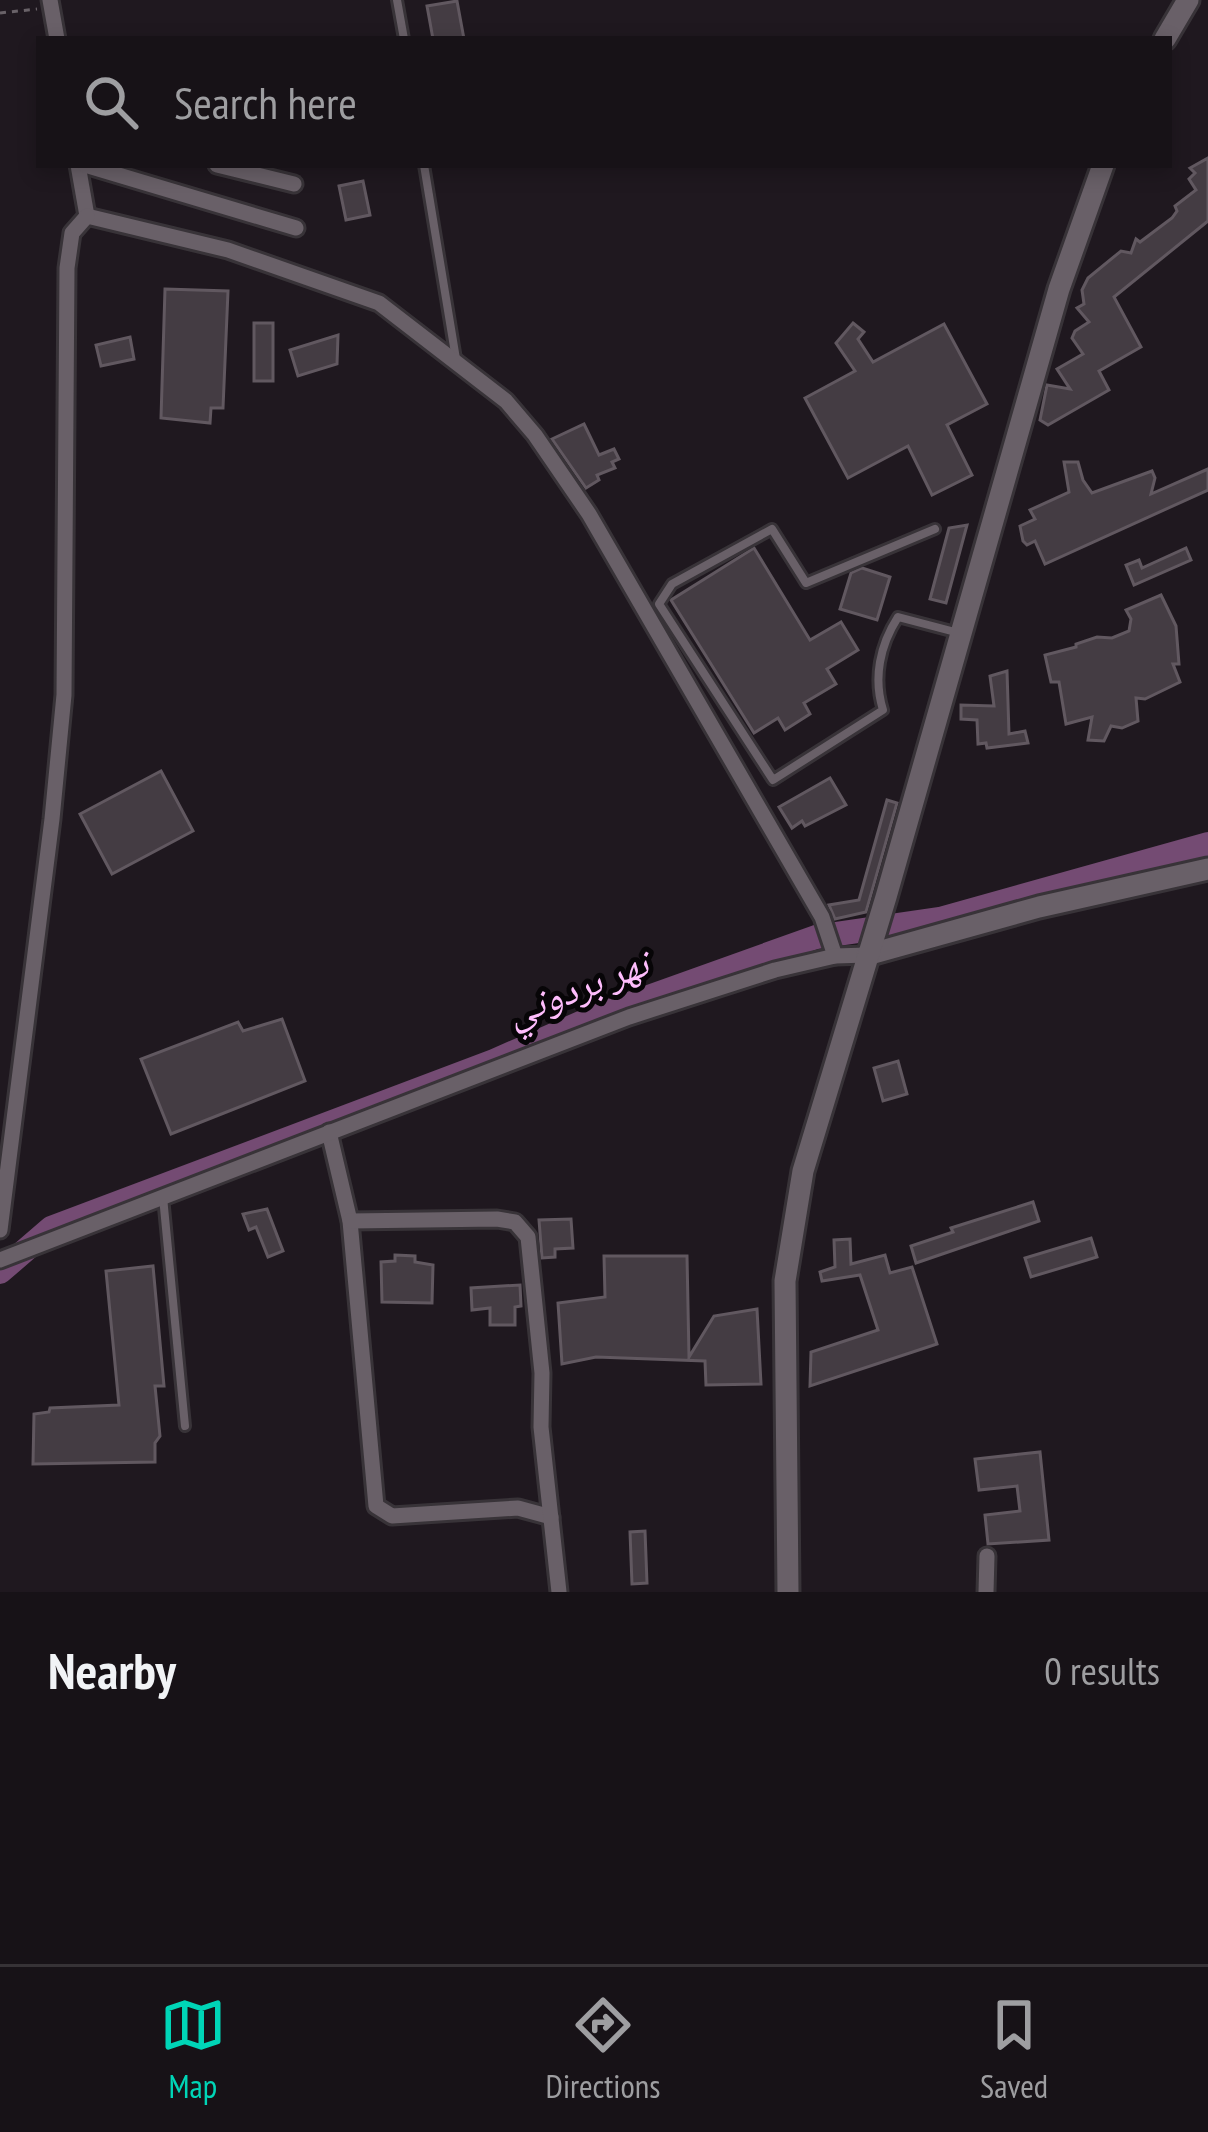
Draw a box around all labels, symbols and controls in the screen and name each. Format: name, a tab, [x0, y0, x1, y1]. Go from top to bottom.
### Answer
search box	[36, 36, 1172, 168]
icon: search	[78, 69, 144, 135]
text: Search here	[174, 73, 357, 131]
water label: نهر بردوني	[499, 934, 663, 1043]
text: Nearby	[48, 1637, 176, 1703]
text: 0 results	[1044, 1645, 1160, 1696]
tab: Map	[160, 1992, 226, 2107]
tab: Directions	[546, 1992, 660, 2107]
tab: Saved	[980, 1992, 1048, 2107]

